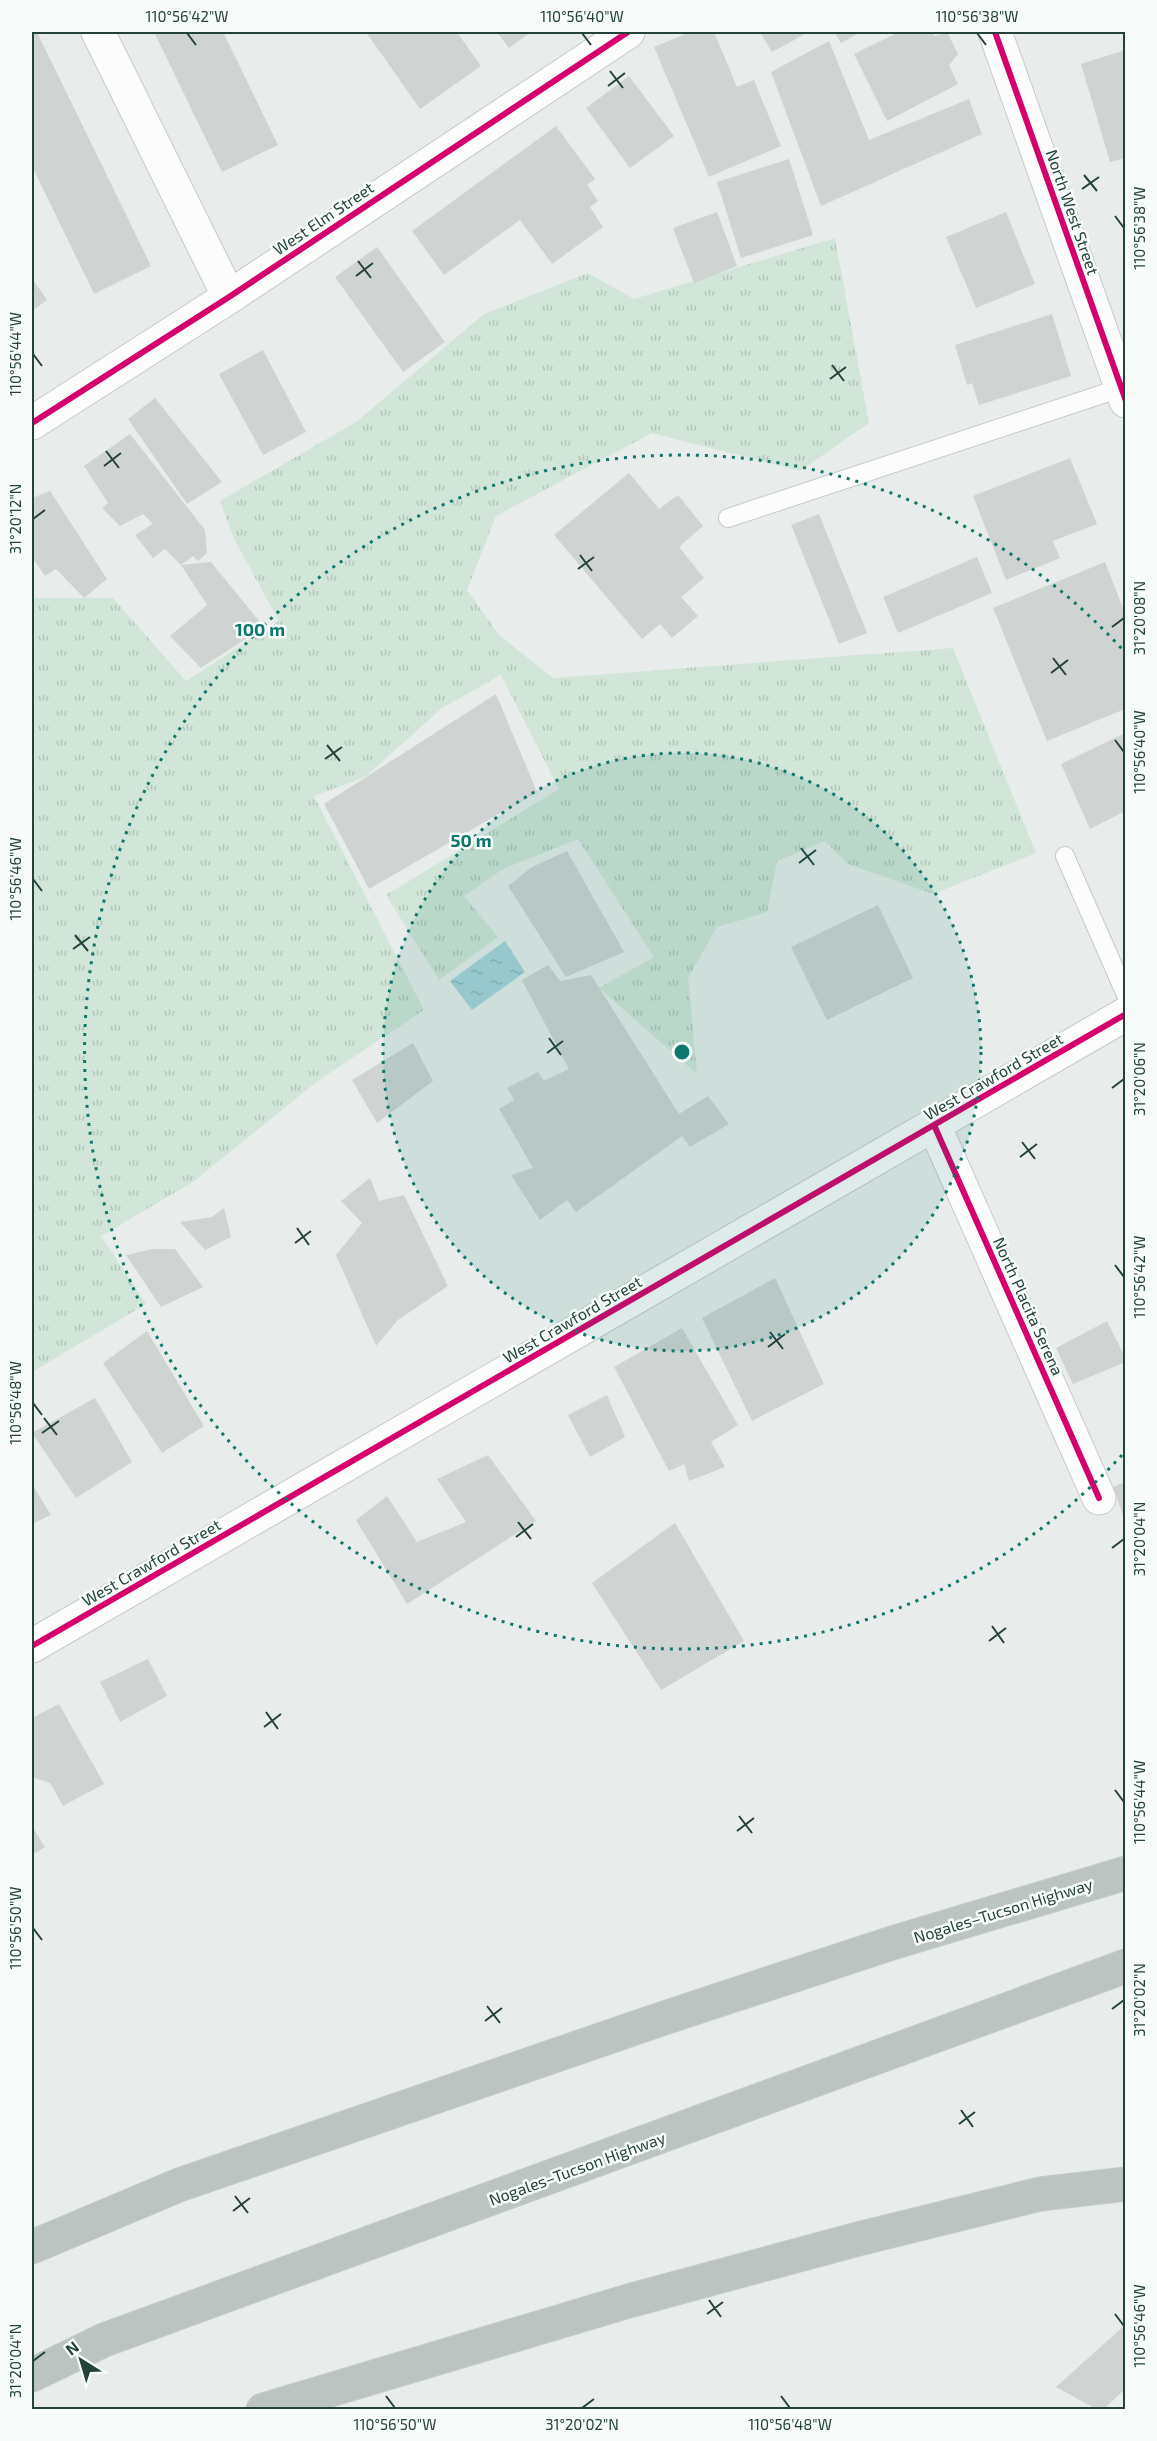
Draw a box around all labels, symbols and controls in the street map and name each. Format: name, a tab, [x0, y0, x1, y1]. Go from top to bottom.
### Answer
text: 110°56'42"W	[145, 7, 229, 25]
text: 110°56'40"W	[540, 7, 624, 25]
text: 110°56'38"W	[935, 7, 1019, 25]
street label: North West Street	[1043, 147, 1103, 277]
street label: West Elm Street	[269, 177, 377, 259]
text: 110°56'38"W	[1130, 186, 1148, 270]
text: 110°56'44"W	[6, 312, 24, 396]
text: 31°20'12"N	[6, 484, 24, 554]
text: 31°20'08"N	[1130, 581, 1148, 655]
text: 100 m	[235, 618, 285, 640]
text: 110°56'40"W	[1130, 710, 1148, 794]
text: 50 m	[450, 829, 492, 851]
text: 110°56'46"W	[6, 837, 24, 921]
street label: West Crawford Street	[920, 1028, 1066, 1124]
centre of rings	[672, 1042, 692, 1062]
text: 31°20'06"N	[1130, 1042, 1148, 1116]
street label: North Placita Serena	[990, 1234, 1068, 1378]
text: 110°56'42"W	[1130, 1235, 1148, 1319]
street label: West Crawford Street	[499, 1271, 645, 1367]
text: 110°56'48"W	[6, 1361, 24, 1445]
text: 31°20'04"N	[1130, 1502, 1148, 1576]
street label: West Crawford Street	[78, 1514, 224, 1610]
text: 110°56'44"W	[1130, 1760, 1148, 1844]
street label: Nogales–Tucson Highway	[911, 1874, 1095, 1946]
text: 110°56'50"W	[6, 1887, 24, 1969]
text: 31°20'02"N	[1130, 1963, 1148, 2037]
street label: Nogales–Tucson Highway	[486, 2127, 668, 2209]
text: 110°56'46"W	[1130, 2284, 1148, 2368]
text: 31°20'04"N	[6, 2324, 24, 2398]
north arrow	[51, 2330, 111, 2390]
text: N	[61, 2337, 82, 2359]
text: 110°56'50"W	[354, 2415, 436, 2433]
text: 31°20'02"N	[545, 2415, 619, 2433]
text: 110°56'48"W	[748, 2415, 832, 2433]

